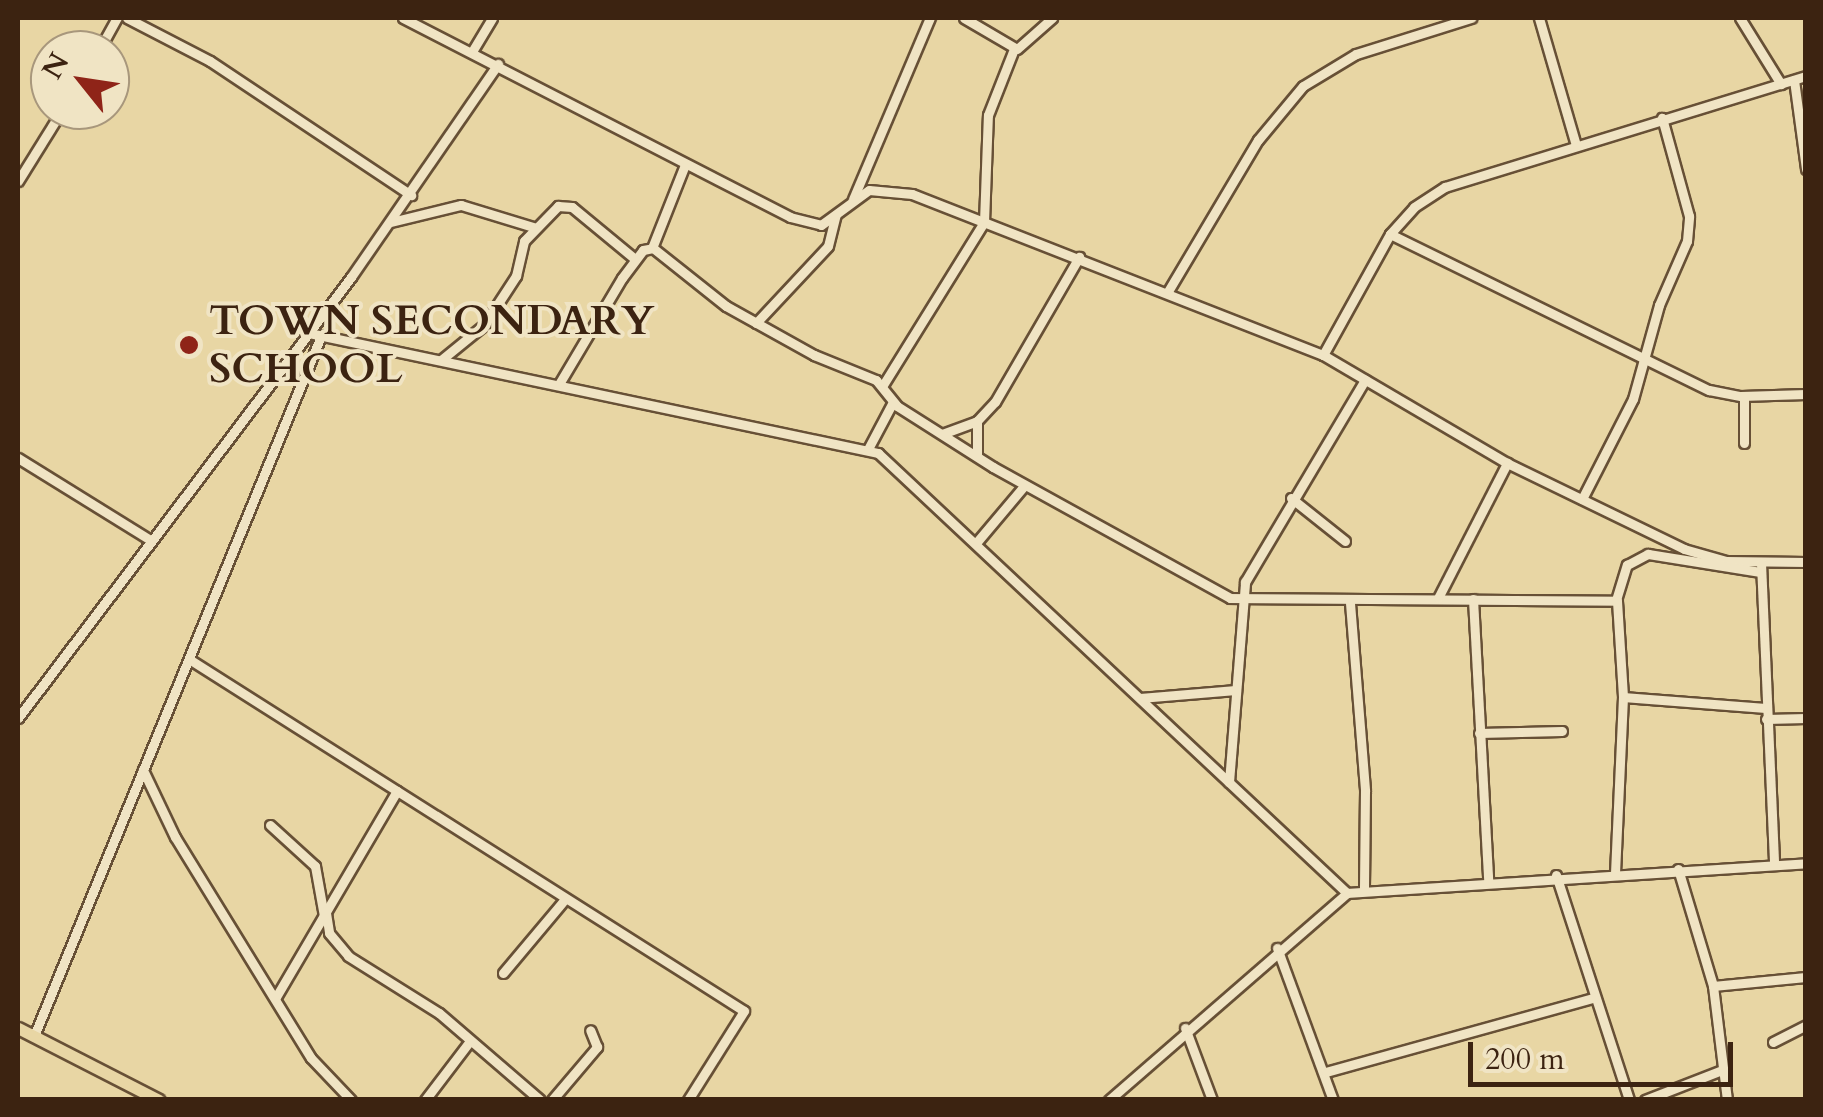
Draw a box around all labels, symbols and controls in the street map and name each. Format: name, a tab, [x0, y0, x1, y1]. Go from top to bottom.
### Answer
north arrow	[30, 30, 130, 130]
text: N	[33, 46, 78, 86]
place label: TOWN SECONDARY SCHOOL	[209, 296, 654, 394]
marker: TOWN SECONDARY SCHOOL	[178, 334, 200, 356]
scale bar	[1473, 1022, 1738, 1084]
text: 200 m	[1485, 1039, 1565, 1080]

